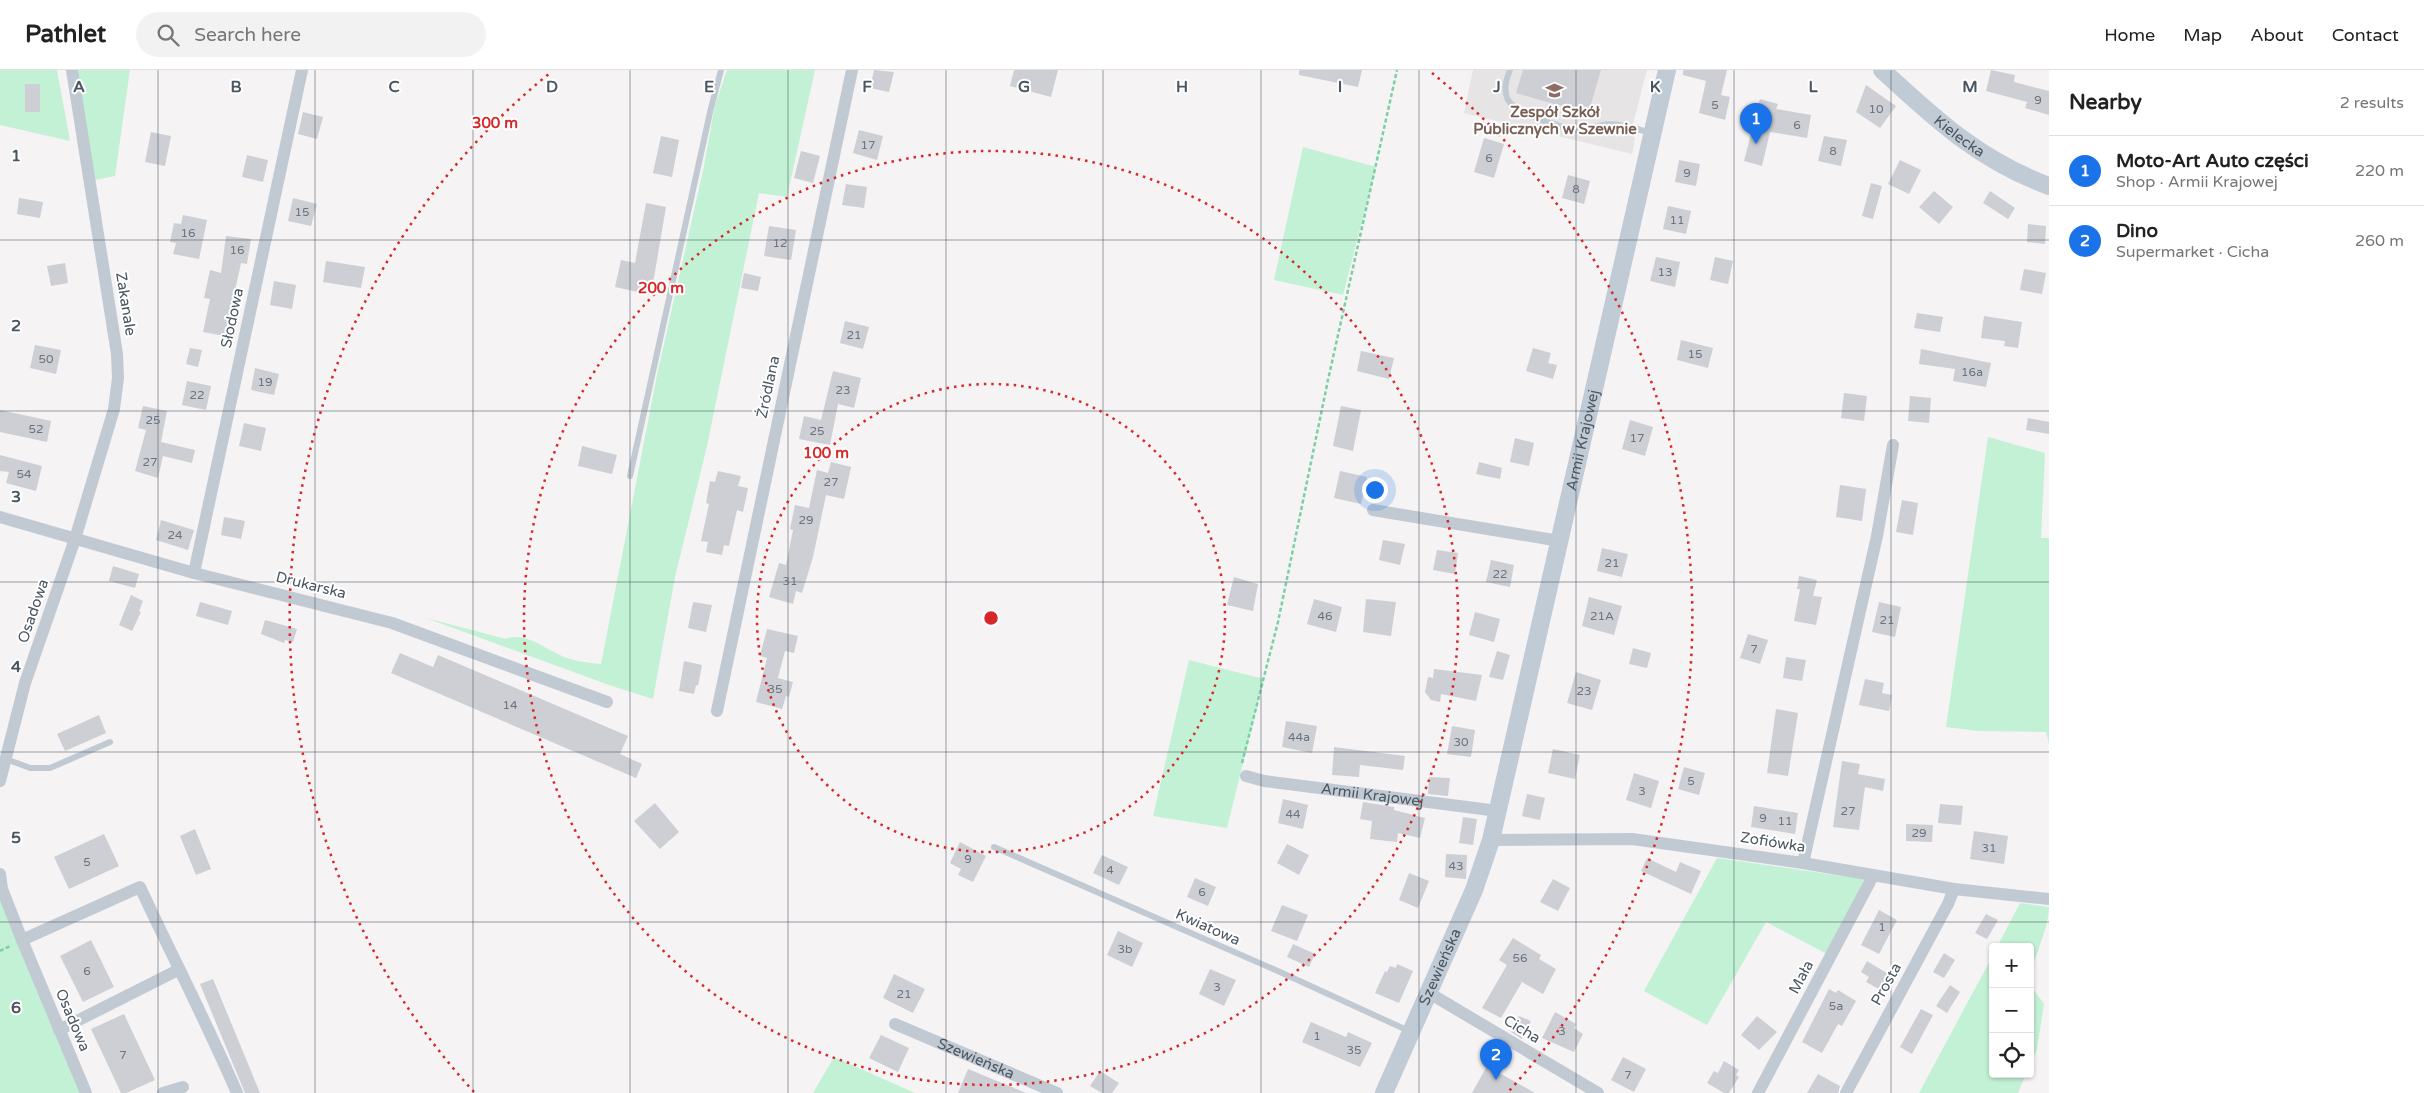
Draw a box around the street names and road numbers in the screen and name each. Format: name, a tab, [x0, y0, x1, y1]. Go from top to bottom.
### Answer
street label: Kielecka	[1930, 111, 1988, 161]
street label: Zakanale	[112, 271, 140, 337]
street label: Słodowa	[217, 286, 247, 350]
street label: Źródlana	[753, 354, 783, 420]
street label: Armii Krajowej	[1562, 388, 1603, 492]
street label: Drukarska	[274, 568, 348, 602]
street label: Osadowa	[14, 577, 52, 645]
street label: Armii Krajowej	[1320, 779, 1425, 810]
street label: Zofiówka	[1739, 828, 1807, 856]
street label: Kwiatowa	[1173, 905, 1243, 949]
street label: Szewieńska	[1415, 926, 1465, 1008]
street label: Mała	[1785, 957, 1817, 997]
street label: Prosta	[1867, 960, 1905, 1008]
street label: Osadowa	[52, 986, 94, 1054]
street label: Cicha	[1500, 1011, 1544, 1047]
street label: Szewieńska	[935, 1034, 1017, 1083]

